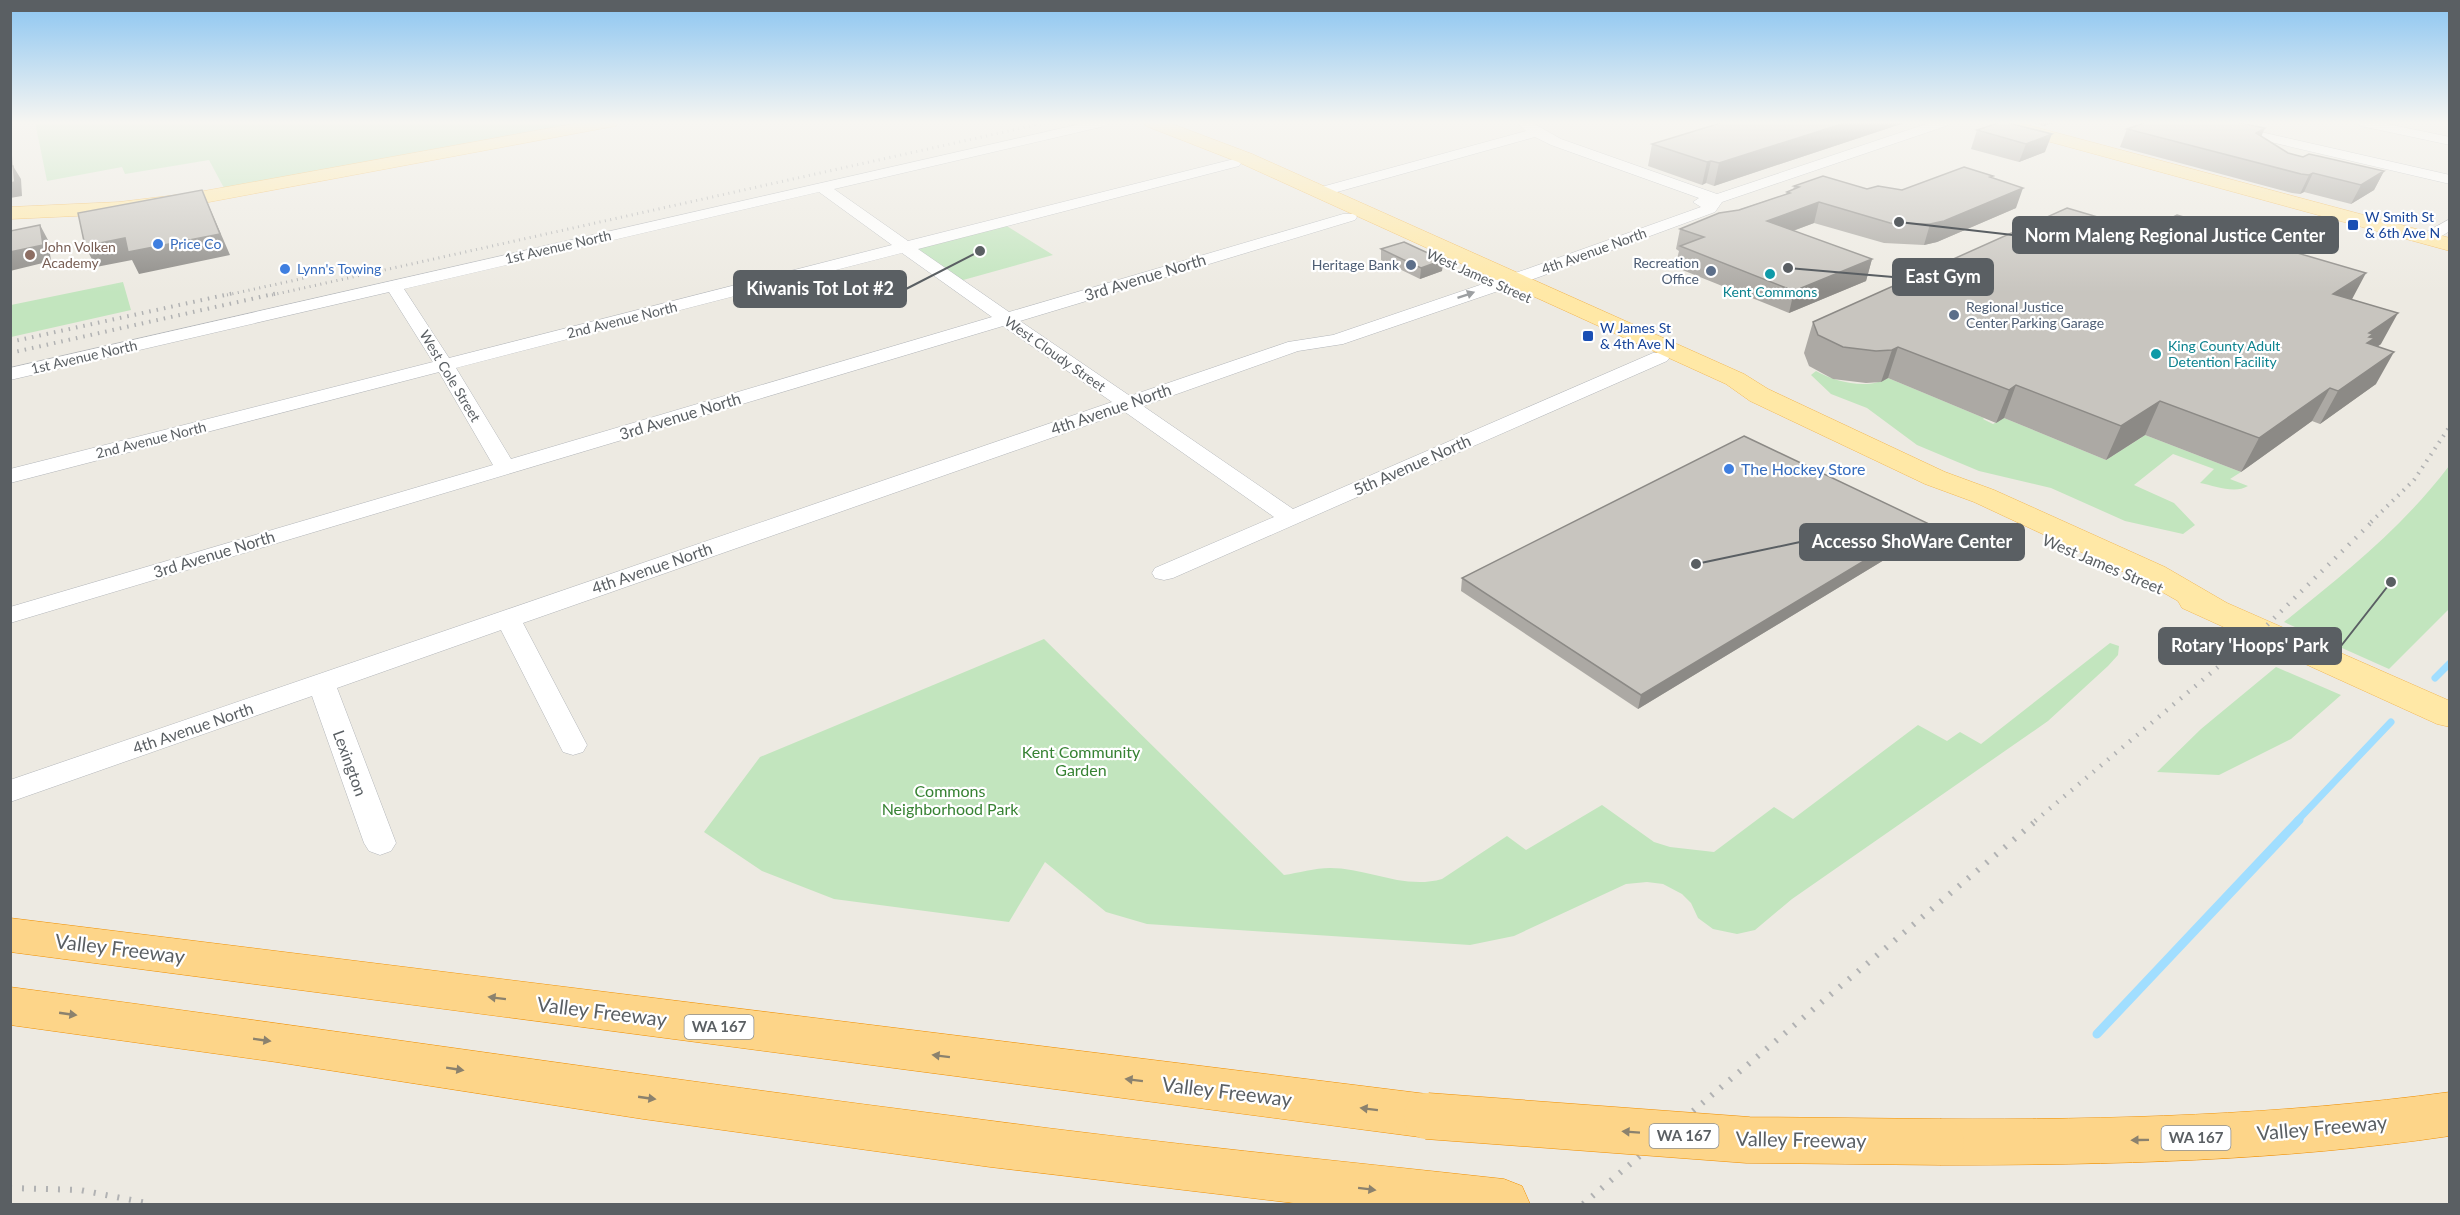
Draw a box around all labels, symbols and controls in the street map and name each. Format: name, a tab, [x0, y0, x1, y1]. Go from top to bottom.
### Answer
place label: W Smith St & 6th Ave N	[2365, 208, 2440, 241]
callout: Norm Maleng Regional Justice Center	[2013, 217, 2338, 253]
marker: W Smith St & 6th Ave N	[2346, 218, 2360, 232]
street label: 4th Avenue North	[1539, 224, 1649, 277]
text: Norm Maleng Regional Justice Center	[2025, 224, 2326, 246]
street label: 1st Avenue North	[503, 226, 613, 267]
place label: Price Co	[170, 235, 221, 252]
marker: Price Co	[151, 237, 165, 251]
place label: John Volken Academy	[42, 238, 116, 271]
street label: West James Street	[1424, 245, 1534, 306]
marker: John Volken Academy	[23, 248, 37, 262]
street label: 3rd Avenue North	[1082, 249, 1208, 304]
place label: Recreation Office	[1633, 254, 1699, 287]
place label: Heritage Bank	[1312, 256, 1400, 273]
marker: Heritage Bank	[1404, 258, 1418, 272]
callout: East Gym	[1893, 259, 1993, 295]
place label: Lynn's Towing	[297, 260, 381, 277]
marker: Lynn's Towing	[278, 262, 292, 276]
marker: Recreation Office	[1704, 264, 1718, 278]
text: East Gym	[1905, 265, 1981, 287]
marker: Kent Commons	[1763, 267, 1777, 281]
callout: Kiwanis Tot Lot #2	[734, 271, 906, 307]
text: Kiwanis Tot Lot #2	[746, 277, 894, 299]
place label: Kent Commons	[1723, 283, 1817, 300]
one-way arrow	[1457, 290, 1475, 300]
street label: 2nd Avenue North	[565, 298, 679, 341]
place label: Regional Justice Center Parking Garage	[1966, 298, 2104, 331]
marker: Regional Justice Center Parking Garage	[1947, 308, 1961, 322]
street label: West Cloudy Street	[1002, 312, 1109, 395]
place label: W James St & 4th Ave N	[1600, 319, 1675, 352]
street label: West Cole Street	[416, 327, 485, 425]
marker: W James St & 4th Ave N	[1581, 329, 1595, 343]
street label: 1st Avenue North	[29, 336, 139, 377]
place label: King County Adult Detention Facility	[2168, 337, 2280, 370]
marker: King County Adult Detention Facility	[2149, 347, 2163, 361]
street label: 4th Avenue North	[1048, 379, 1174, 438]
street label: 3rd Avenue North	[617, 388, 743, 443]
street label: 2nd Avenue North	[94, 418, 208, 461]
street label: 5th Avenue North	[1350, 430, 1473, 499]
place label: The Hockey Store	[1741, 459, 1865, 478]
marker: The Hockey Store	[1722, 462, 1736, 476]
callout: Accesso ShoWare Center	[1800, 524, 2024, 560]
street label: 3rd Avenue North	[151, 526, 277, 581]
street label: West James Street	[2040, 529, 2167, 598]
text: Accesso ShoWare Center	[1811, 530, 2012, 552]
street label: 4th Avenue North	[589, 538, 715, 597]
callout: Rotary 'Hoops' Park	[2159, 628, 2341, 664]
text: Rotary 'Hoops' Park	[2171, 634, 2329, 656]
street label: 4th Avenue North	[130, 698, 256, 757]
street label: Lexington	[330, 727, 371, 798]
park label: Kent Community Garden	[1022, 742, 1141, 779]
park label: Commons Neighborhood Park	[882, 781, 1019, 818]
street label: Valley Freeway	[54, 928, 187, 968]
street label: Valley Freeway	[536, 991, 669, 1031]
one-way arrow	[488, 994, 507, 1003]
one-way arrow	[59, 1009, 78, 1018]
road number: WA 167	[684, 1015, 754, 1039]
one-way arrow	[252, 1035, 271, 1044]
one-way arrow	[931, 1051, 950, 1060]
one-way arrow	[445, 1064, 464, 1073]
street label: Valley Freeway	[1161, 1071, 1294, 1111]
one-way arrow	[1124, 1075, 1143, 1085]
one-way arrow	[638, 1093, 657, 1102]
one-way arrow	[1360, 1104, 1379, 1114]
street label: Valley Freeway	[2256, 1109, 2389, 1145]
road number: WA 167	[1650, 1124, 1718, 1148]
street label: Valley Freeway	[1735, 1126, 1867, 1152]
road number: WA 167	[2162, 1126, 2230, 1150]
one-way arrow	[1621, 1128, 1640, 1137]
one-way arrow	[2131, 1135, 2150, 1145]
one-way arrow	[1358, 1184, 1377, 1193]

